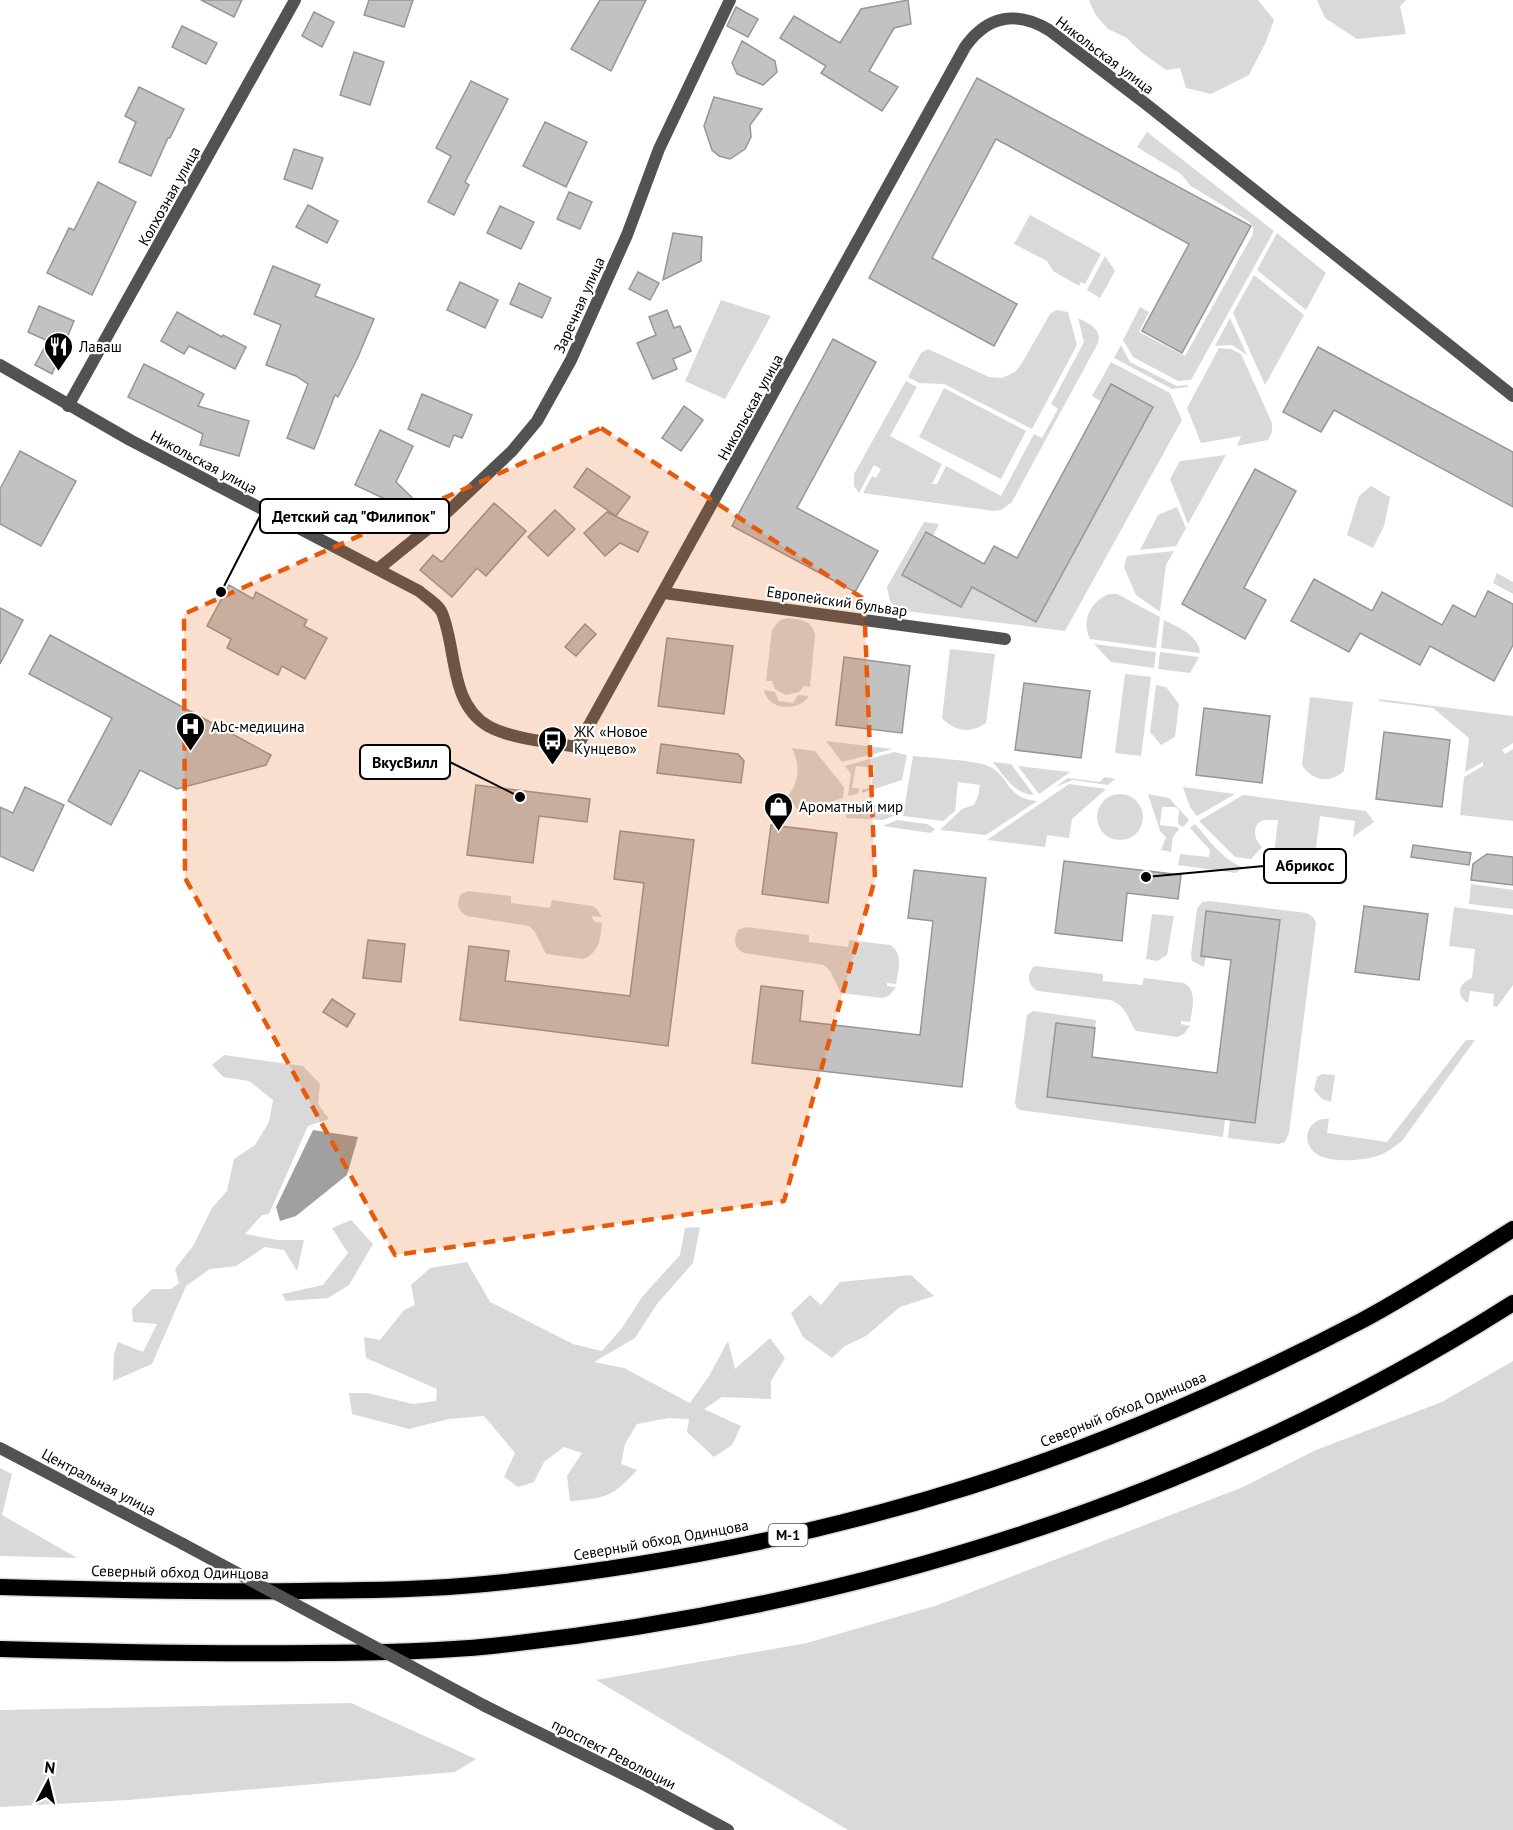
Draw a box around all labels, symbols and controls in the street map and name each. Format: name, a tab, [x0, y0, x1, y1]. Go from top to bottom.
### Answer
street label: Никольская улица	[1052, 12, 1158, 98]
street label: Колхозная улица	[134, 143, 204, 249]
street label: Заречная улица	[549, 254, 609, 356]
restaurant icon: Лаваш	[42, 330, 74, 372]
place label: Лаваш	[78, 337, 122, 356]
street label: Никольская улица	[713, 351, 787, 463]
street label: Никольская улица	[147, 426, 261, 498]
callout: Детский сад "Филипок"	[260, 499, 449, 533]
text: Детский сад "Филипок"	[272, 506, 436, 526]
street label: Европейский бульвар	[765, 582, 909, 620]
hospital icon: Abc-медицина	[174, 710, 206, 752]
place label: Abc-медицина	[211, 717, 305, 736]
place label: ЖК «Новое Кунцево»	[573, 722, 648, 758]
bus stop icon: ЖК «Новое Кунцево»	[537, 724, 569, 766]
callout: ВкусВилл	[360, 745, 450, 779]
text: ВкусВилл	[372, 752, 438, 772]
shop icon: Ароматный мир	[762, 790, 794, 832]
place label: Ароматный мир	[799, 797, 903, 816]
callout: Абрикос	[1264, 849, 1346, 883]
text: Абрикос	[1276, 855, 1334, 875]
street label: Северный обход Одинцова	[1037, 1367, 1209, 1451]
street label: Центральная улица	[39, 1444, 159, 1520]
street label: Северный обход Одинцова	[572, 1515, 750, 1565]
road number: М-1	[768, 1524, 808, 1546]
street label: Северный обход Одинцова	[91, 1561, 269, 1583]
street label: проспект Революции	[549, 1714, 679, 1794]
north arrow	[18, 1752, 78, 1812]
text: N	[43, 1757, 56, 1778]

